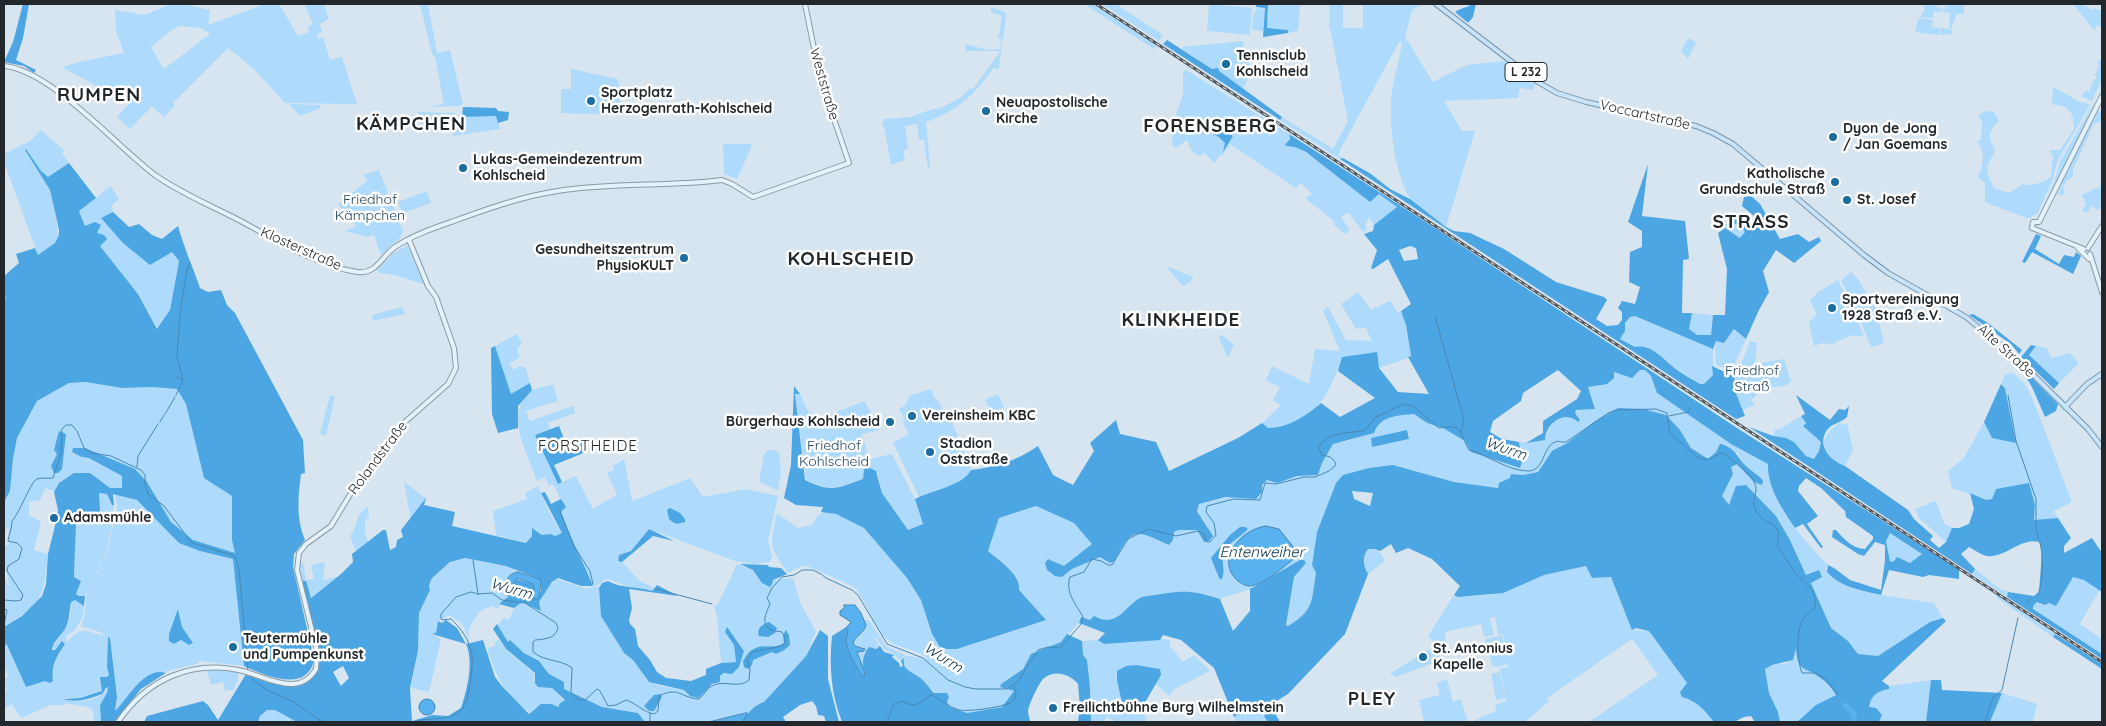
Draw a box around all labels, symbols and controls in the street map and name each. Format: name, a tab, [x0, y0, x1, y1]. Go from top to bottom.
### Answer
street label: Weststraße	[806, 46, 842, 122]
place label: Tennisclub Kohlscheid	[1236, 48, 1308, 80]
marker: Tennisclub Kohlscheid	[1220, 58, 1232, 70]
road number: L 232	[1505, 62, 1547, 82]
district label: RUMPEN	[56, 84, 142, 106]
place label: Sportplatz Herzogenrath-Kohlscheid	[601, 85, 772, 118]
marker: Sportplatz Herzogenrath-Kohlscheid	[585, 95, 597, 107]
place label: Neuapostolische Kirche	[996, 95, 1108, 128]
street label: Voccartstraße	[1598, 96, 1692, 134]
marker: Neuapostolische Kirche	[980, 105, 992, 117]
district label: KÄMPCHEN	[355, 113, 467, 135]
district label: FORENSBERG	[1142, 115, 1278, 137]
place label: Dyon de Jong / Jan Goemans	[1843, 121, 1947, 154]
marker: Dyon de Jong / Jan Goemans	[1827, 131, 1839, 143]
place label: Lukas-Gemeindezentrum Kohlscheid	[473, 152, 642, 184]
marker: Lukas-Gemeindezentrum Kohlscheid	[457, 162, 469, 174]
place label: Katholische Grundschule Straß	[1699, 166, 1825, 198]
marker: Katholische Grundschule Straß	[1829, 176, 1841, 188]
park label: Friedhof Kämpchen	[335, 192, 405, 224]
place label: St. Josef	[1857, 192, 1916, 208]
marker: St. Josef	[1841, 194, 1853, 206]
district label: STRASS	[1712, 211, 1790, 233]
street label: Klosterstraße	[258, 224, 344, 274]
place label: Gesundheitszentrum PhysioKULT	[535, 242, 674, 274]
district label: KOHLSCHEID	[786, 248, 916, 270]
marker: Gesundheitszentrum PhysioKULT	[678, 252, 690, 264]
place label: Sportvereinigung 1928 Straß e.V.	[1842, 292, 1959, 324]
marker: Sportvereinigung 1928 Straß e.V.	[1826, 302, 1838, 314]
district label: KLINKHEIDE	[1120, 309, 1242, 331]
street label: Alte Straße	[1974, 321, 2038, 381]
park label: Friedhof Straß	[1725, 363, 1779, 396]
place label: Vereinsheim KBC	[922, 408, 1036, 424]
marker: Vereinsheim KBC	[906, 410, 918, 422]
place label: Bürgerhaus Kohlscheid	[726, 414, 880, 430]
marker: Bürgerhaus Kohlscheid	[884, 416, 896, 428]
street label: Rolandstraße	[345, 418, 411, 498]
water label: Wurm	[1483, 434, 1529, 464]
place label: Stadion Oststraße	[940, 436, 1008, 468]
district label: FORSTHEIDE	[537, 437, 639, 455]
park label: Friedhof Kohlscheid	[799, 438, 869, 471]
marker: Stadion Oststraße	[924, 446, 936, 458]
place label: Adamsmühle	[64, 510, 151, 526]
marker: Adamsmühle	[48, 512, 60, 524]
water label: Entenweiher	[1219, 543, 1305, 561]
water label: Wurm	[488, 575, 534, 603]
place label: Teutermühle und Pumpenkunst	[243, 631, 364, 664]
water label: Wurm	[920, 639, 966, 677]
marker: Teutermühle und Pumpenkunst	[227, 641, 239, 653]
place label: St. Antonius Kapelle	[1433, 641, 1513, 674]
marker: St. Antonius Kapelle	[1417, 651, 1429, 663]
district label: PLEY	[1347, 688, 1397, 710]
place label: Freilichtbühne Burg Wilhelmstein	[1063, 700, 1284, 716]
marker: Freilichtbühne Burg Wilhelmstein	[1047, 702, 1059, 714]

